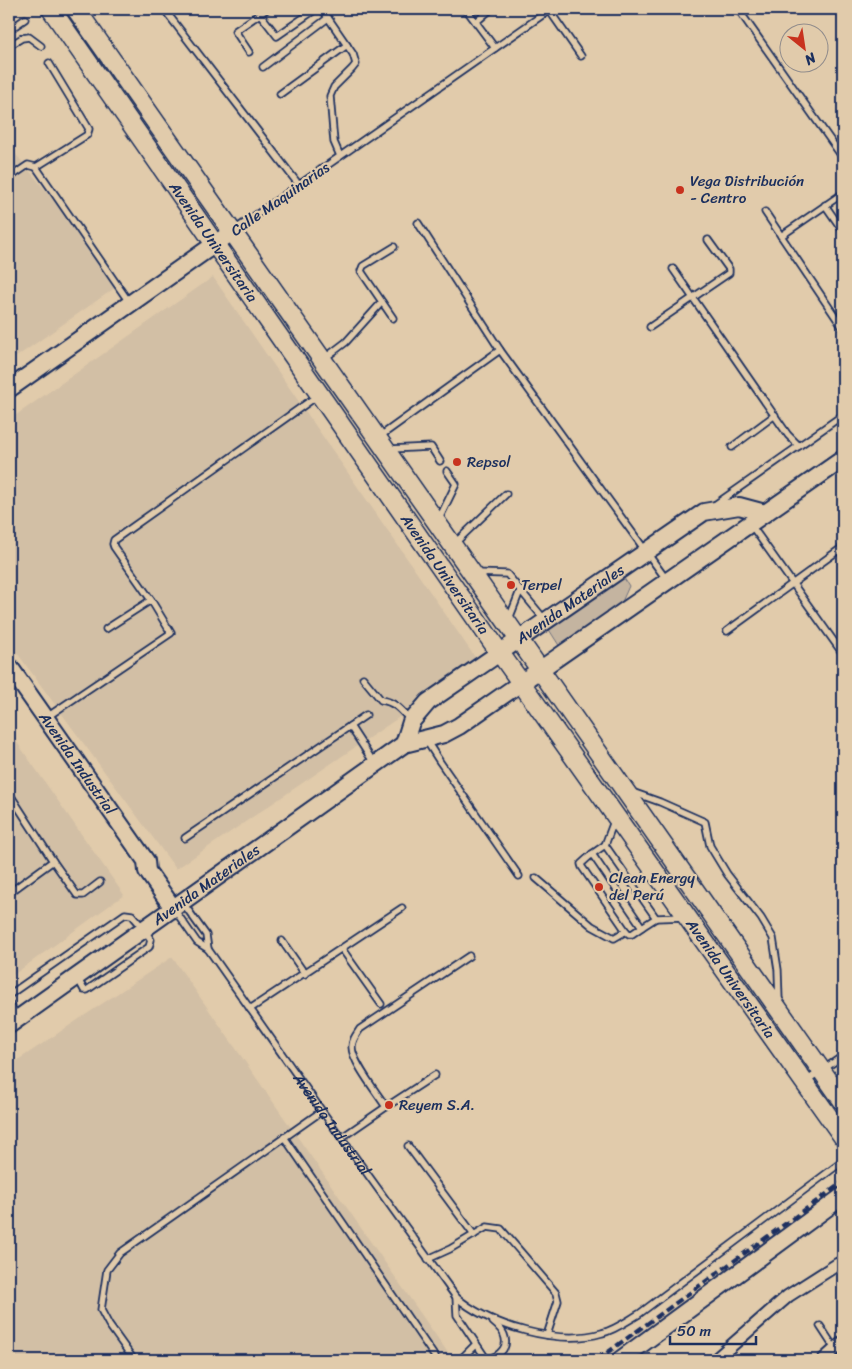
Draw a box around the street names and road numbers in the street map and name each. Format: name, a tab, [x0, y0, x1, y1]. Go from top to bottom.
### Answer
street label: Calle Maquinarias	[225, 154, 336, 243]
street label: Avenida Universitaria	[162, 175, 265, 308]
street label: Avenida Universitaria	[393, 508, 497, 640]
street label: Avenida Materiales	[510, 557, 630, 651]
street label: Avenida Industrial	[31, 706, 123, 821]
street label: Avenida Materiales	[146, 837, 266, 933]
street label: Avenida Universitaria	[678, 912, 783, 1044]
street label: Avenida Industrial	[286, 1067, 378, 1182]

